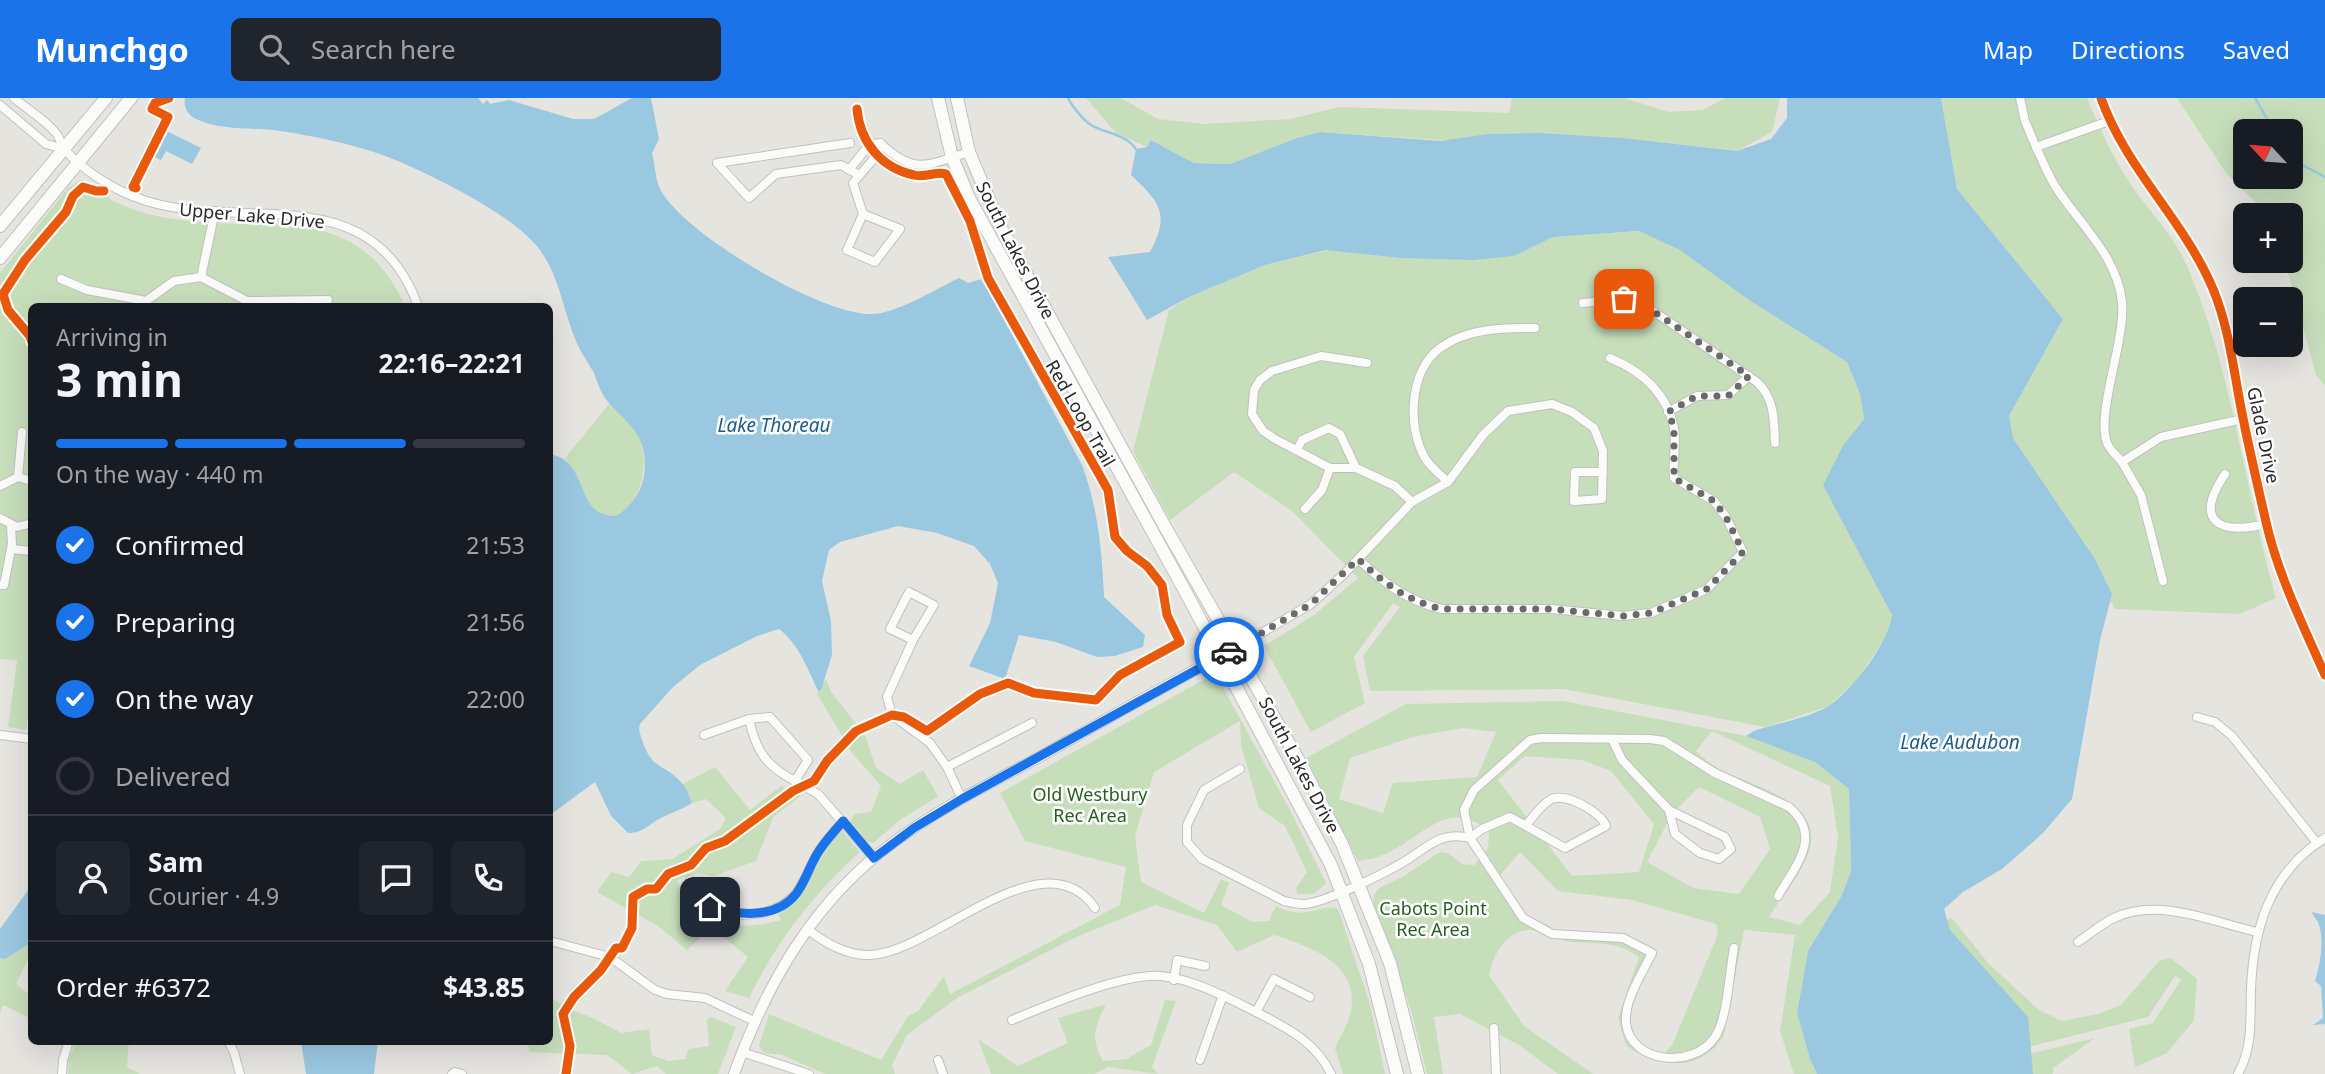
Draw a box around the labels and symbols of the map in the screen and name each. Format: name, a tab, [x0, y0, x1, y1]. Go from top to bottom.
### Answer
north arrow	[2233, 119, 2303, 189]
street label: South Lakes Drive	[971, 177, 1061, 323]
street label: Upper Lake Drive	[178, 197, 326, 233]
pin	[1594, 269, 1654, 329]
street label: Red Loop Trail	[1041, 355, 1121, 471]
street label: Glade Drive	[2242, 384, 2286, 486]
water label: Lake Thoreau	[718, 412, 831, 438]
courier	[1194, 617, 1264, 687]
street label: South Lakes Drive	[1254, 693, 1346, 837]
water label: Lake Audubon	[1900, 729, 2020, 755]
park label: Old Westbury Rec Area	[1033, 782, 1148, 827]
pin	[680, 877, 740, 937]
park label: Cabots Point Rec Area	[1379, 896, 1487, 941]

